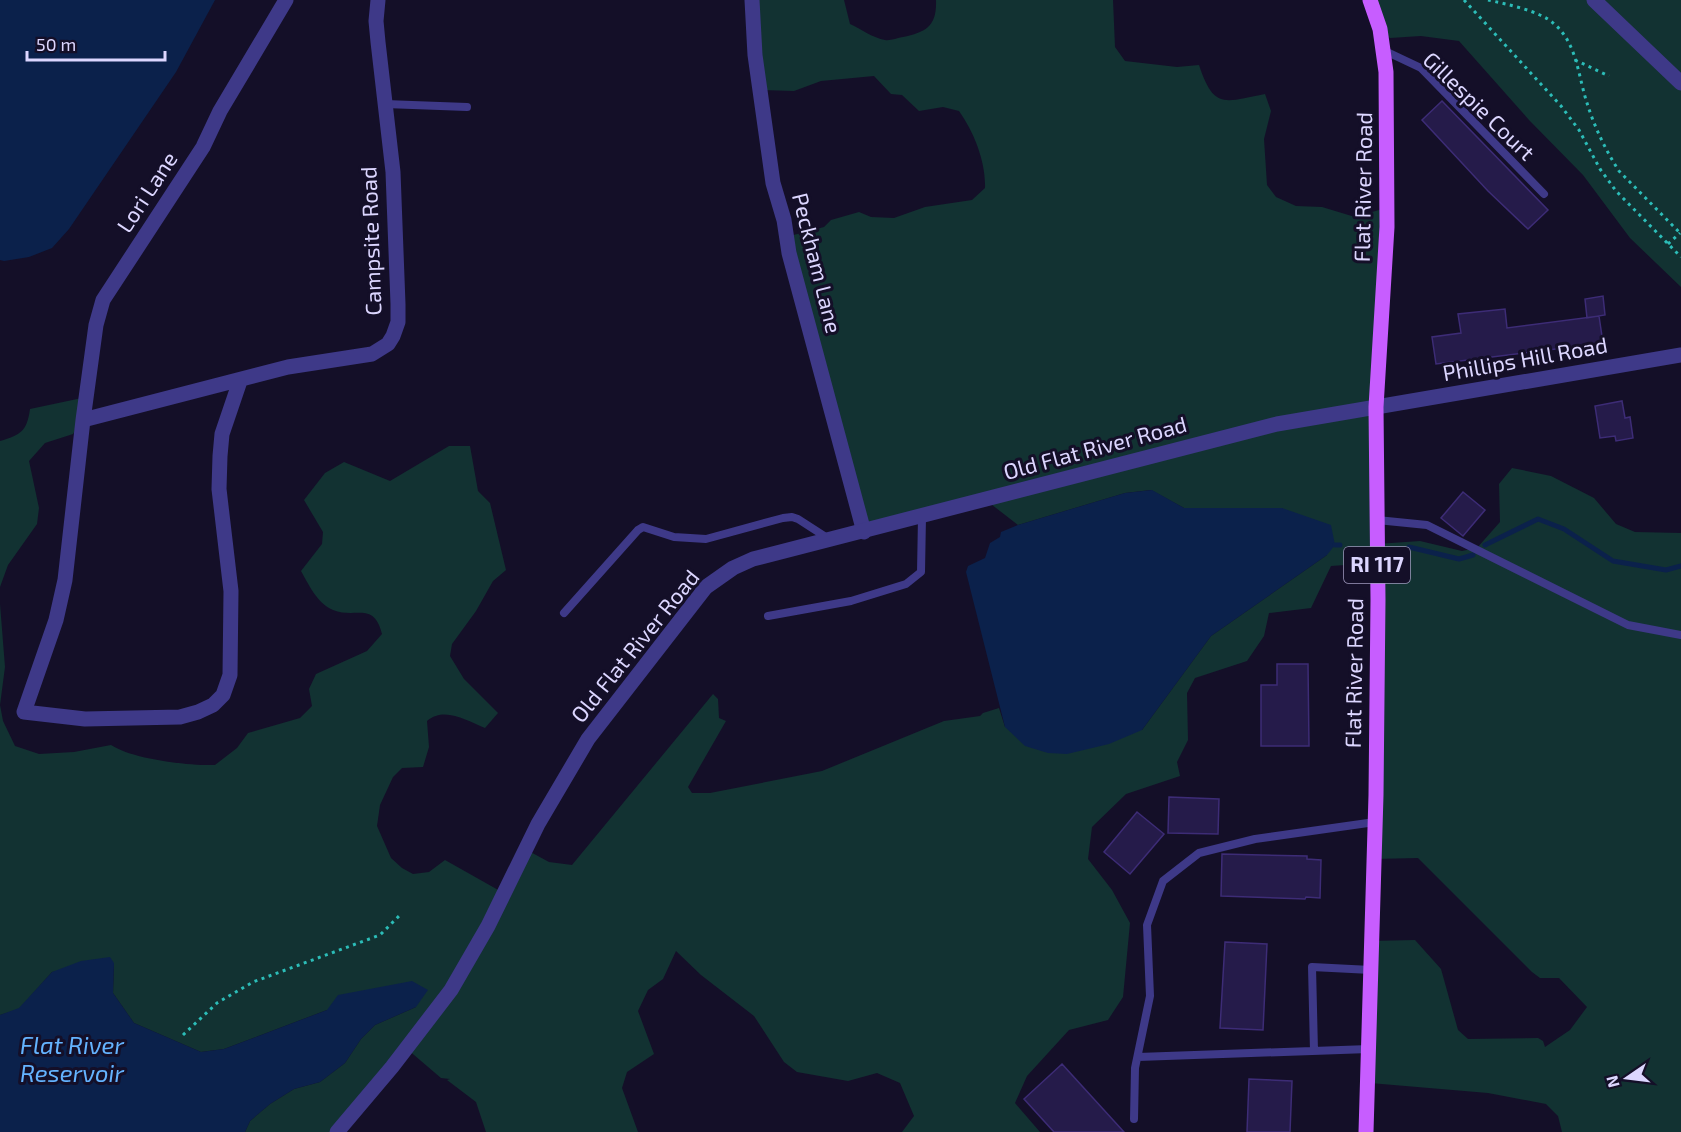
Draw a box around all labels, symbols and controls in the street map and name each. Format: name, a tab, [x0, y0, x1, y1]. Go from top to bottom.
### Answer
scale bar	[27, 24, 165, 62]
text: 50 m	[36, 33, 76, 55]
street label: Gillespie Court	[1418, 46, 1541, 165]
street label: Flat River Road	[1348, 112, 1376, 262]
street label: Lori Lane	[110, 146, 182, 237]
street label: Campsite Road	[354, 166, 386, 316]
street label: Peckham Lane	[788, 190, 848, 336]
street label: Phillips Hill Road	[1440, 331, 1609, 385]
street label: Old Flat River Road	[1000, 410, 1189, 484]
road number: RI 117	[1344, 547, 1410, 583]
street label: Old Flat River Road	[565, 564, 704, 727]
street label: Flat River Road	[1339, 598, 1367, 748]
water label: Flat River Reservoir	[20, 1030, 124, 1087]
north arrow	[1597, 1048, 1657, 1108]
text: N	[1601, 1074, 1623, 1090]

